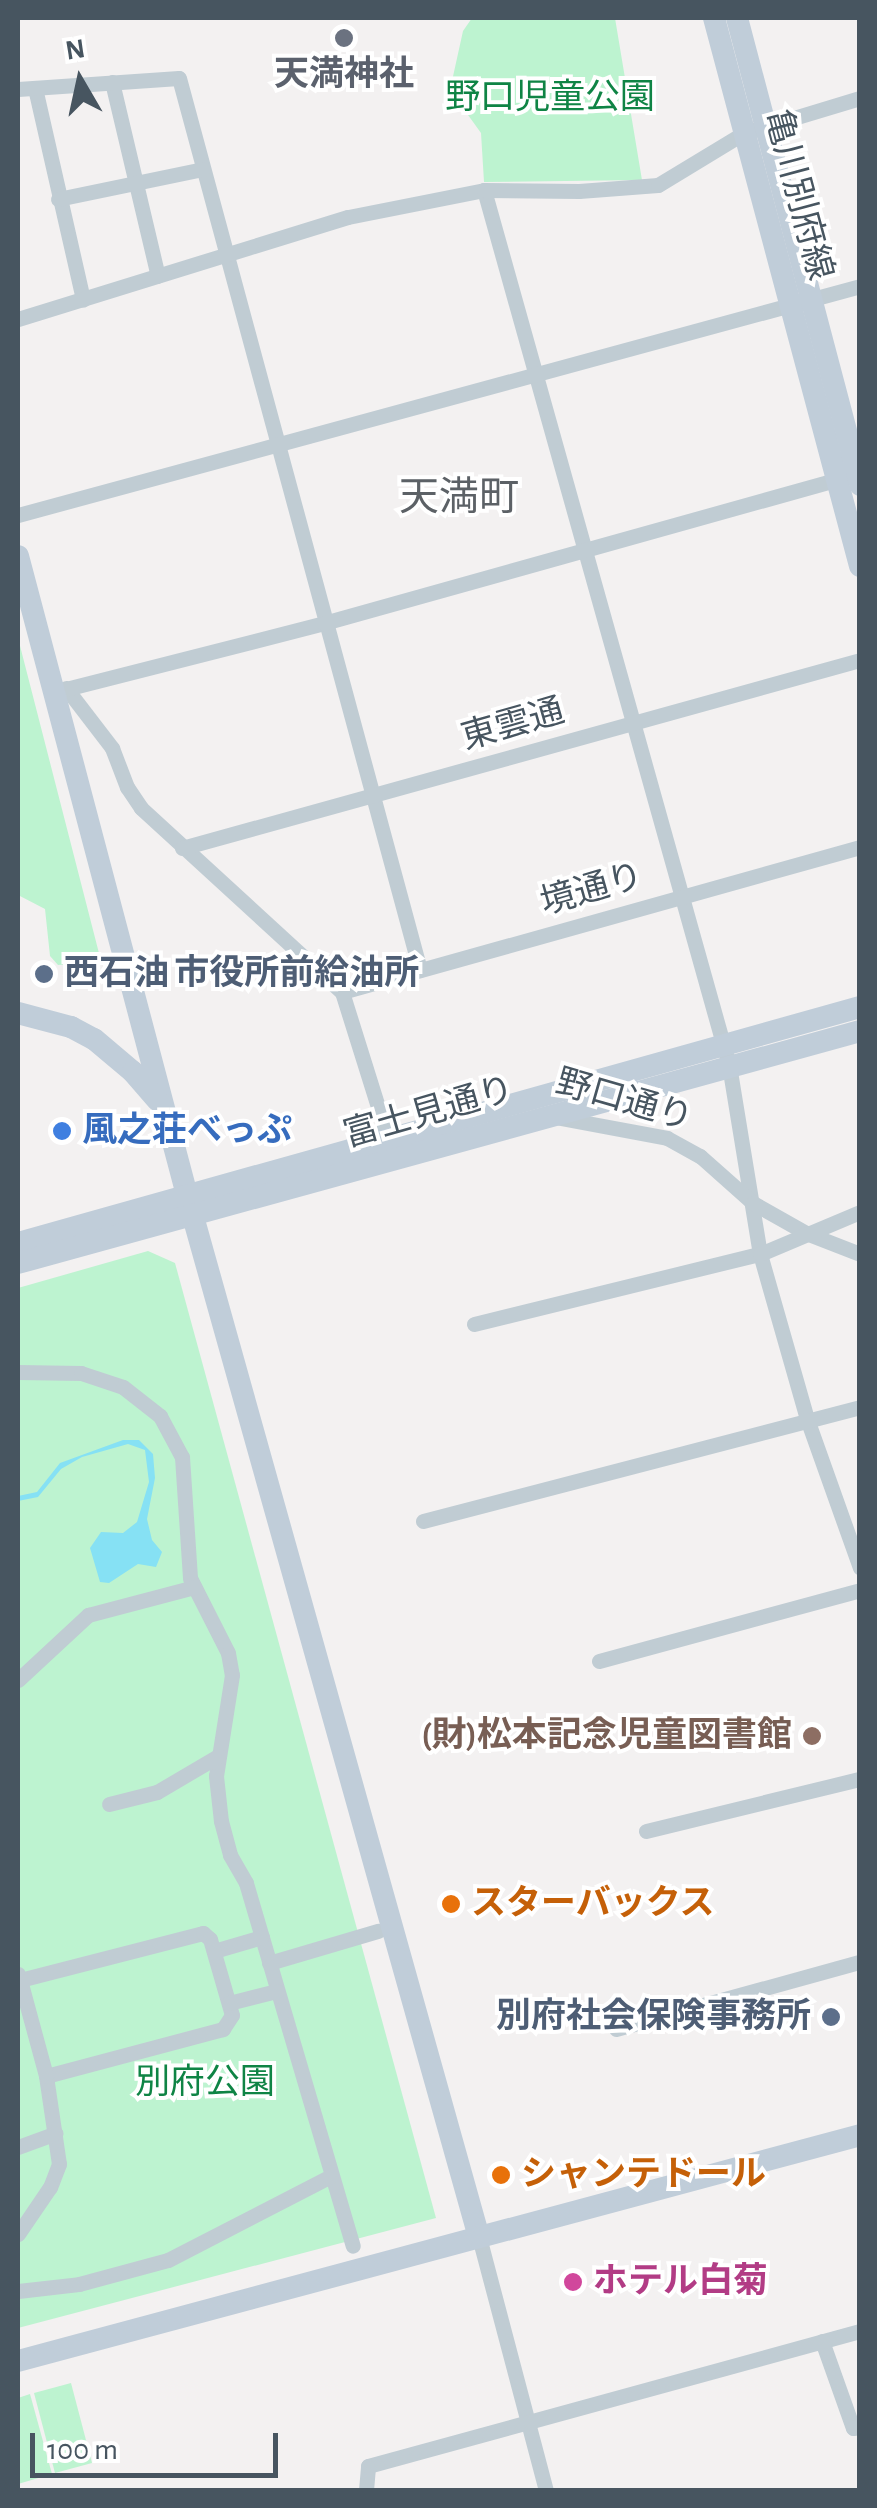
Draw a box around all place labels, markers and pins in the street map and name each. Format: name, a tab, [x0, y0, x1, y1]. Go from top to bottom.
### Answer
marker: 天満神社	[333, 27, 355, 49]
place label: 天満神社	[274, 54, 414, 96]
place label: 西石油 市役所前給油所	[64, 953, 419, 995]
marker: 西石油 市役所前給油所	[33, 963, 55, 985]
place label: 風之荘べっぷ	[82, 1110, 292, 1152]
marker: 風之荘べっぷ	[51, 1120, 73, 1142]
place label: (財)松本記念児童図書館	[421, 1715, 792, 1757]
marker: (財)松本記念児童図書館	[801, 1725, 823, 1747]
place label: スターバックス	[471, 1883, 716, 1925]
marker: スターバックス	[440, 1893, 462, 1915]
place label: 別府社会保険事務所	[496, 1996, 811, 2038]
marker: 別府社会保険事務所	[820, 2006, 842, 2028]
place label: シャンテドール	[521, 2154, 766, 2196]
marker: シャンテドール	[490, 2164, 512, 2186]
place label: ホテル白菊	[593, 2261, 768, 2303]
marker: ホテル白菊	[562, 2271, 584, 2293]

